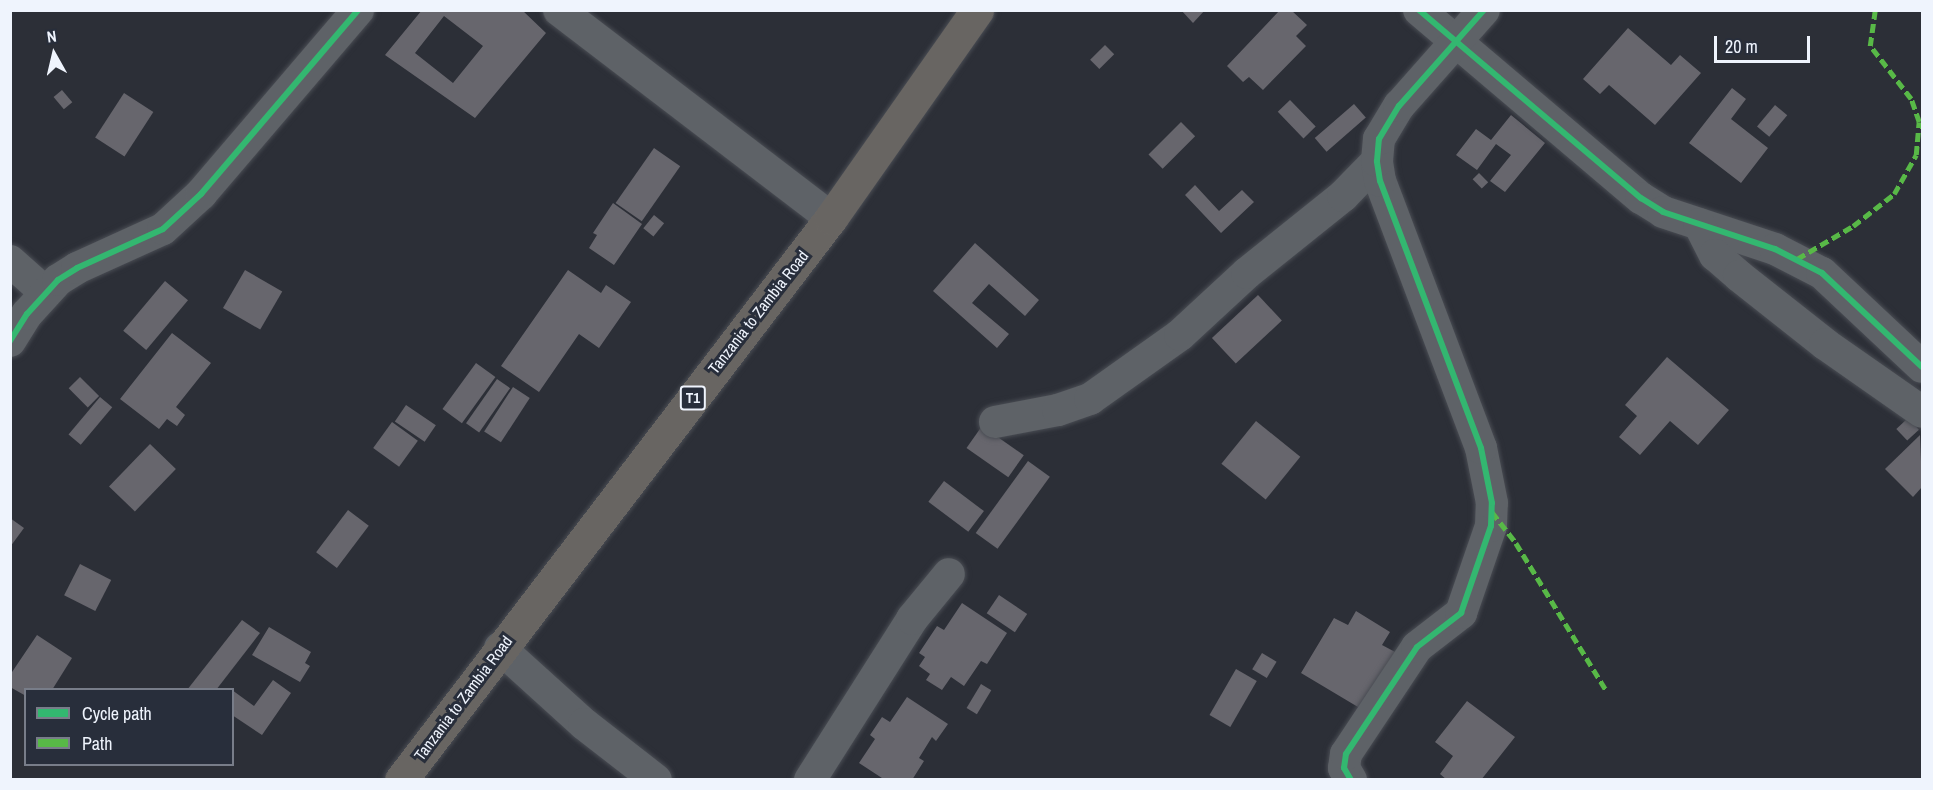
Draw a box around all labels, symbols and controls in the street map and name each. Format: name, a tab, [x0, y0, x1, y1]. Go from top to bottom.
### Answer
north arrow	[24, 24, 84, 84]
scale bar	[1717, 24, 1813, 62]
text: N	[45, 25, 58, 48]
text: 20 m	[1725, 34, 1758, 59]
street label: Tanzania to Zambia Road	[704, 247, 812, 377]
road number: T1	[680, 386, 706, 410]
street label: Tanzania to Zambia Road	[410, 632, 516, 764]
legend	[24, 688, 234, 766]
text: Cycle path	[82, 701, 152, 726]
text: Path	[82, 731, 112, 756]

